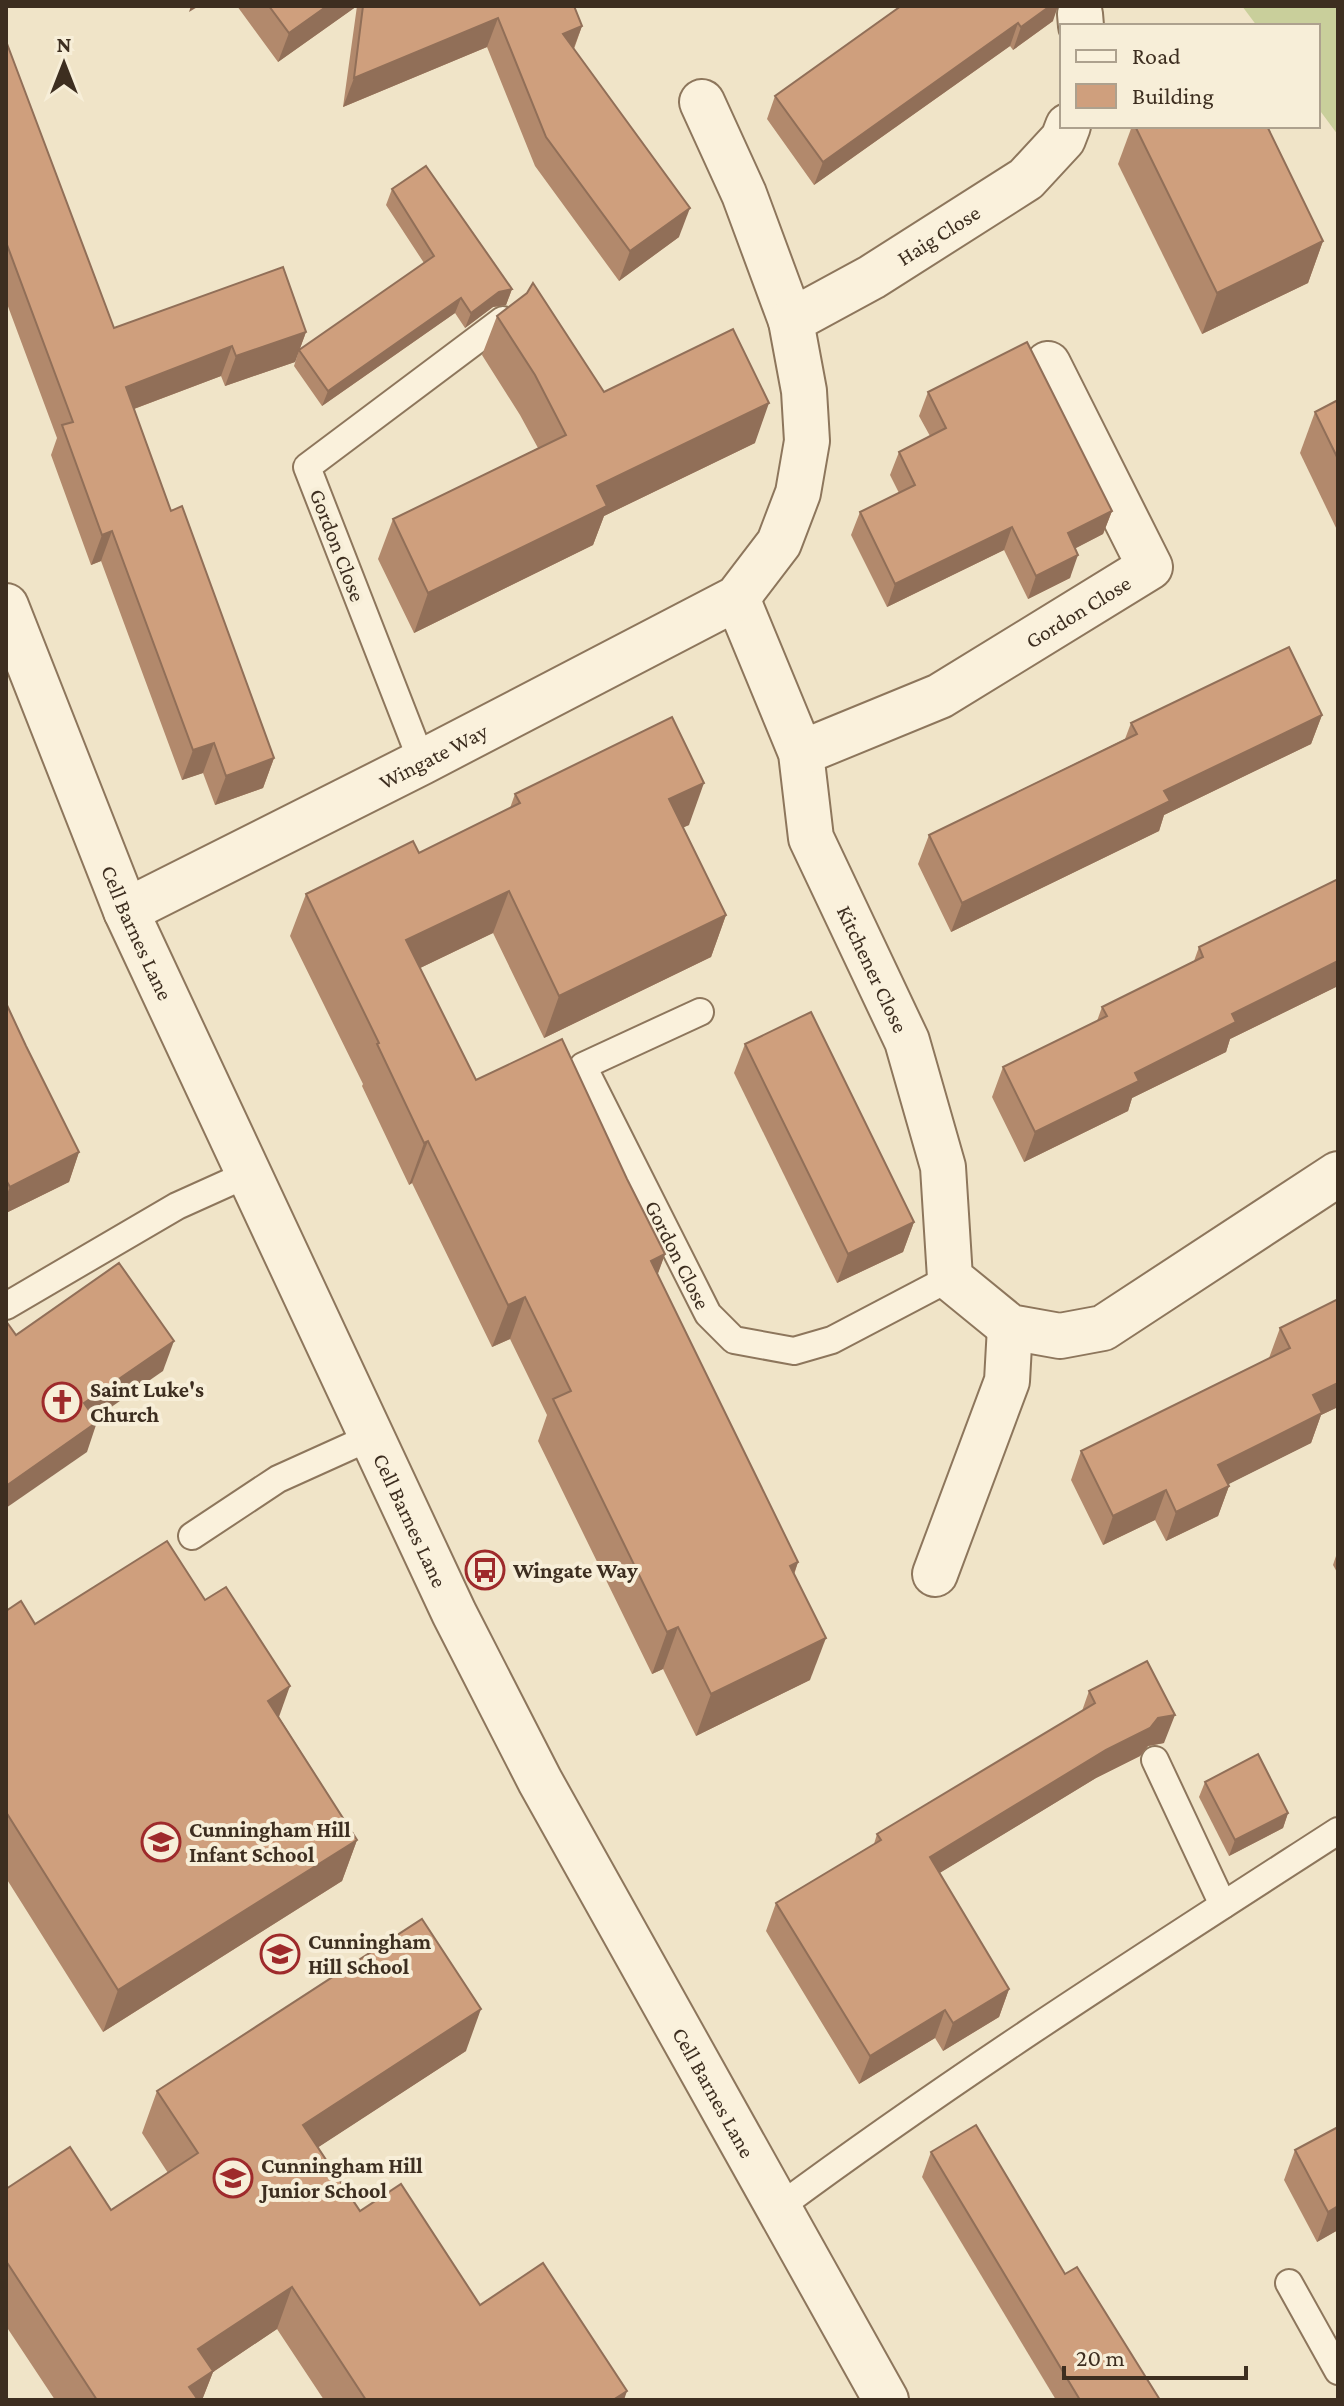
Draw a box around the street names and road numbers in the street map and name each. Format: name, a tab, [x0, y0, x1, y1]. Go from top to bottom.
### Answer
street label: Haig Close	[893, 200, 985, 271]
street label: Gordon Close	[305, 485, 370, 605]
street label: Gordon Close	[1021, 570, 1135, 653]
street label: Wingate Way	[375, 718, 493, 795]
street label: Cell Barnes Lane	[96, 862, 178, 1004]
street label: Kitchener Close	[832, 902, 913, 1037]
street label: Gordon Close	[640, 1196, 715, 1313]
street label: Cell Barnes Lane	[368, 1449, 452, 1591]
street label: Cell Barnes Lane	[667, 2023, 760, 2162]

